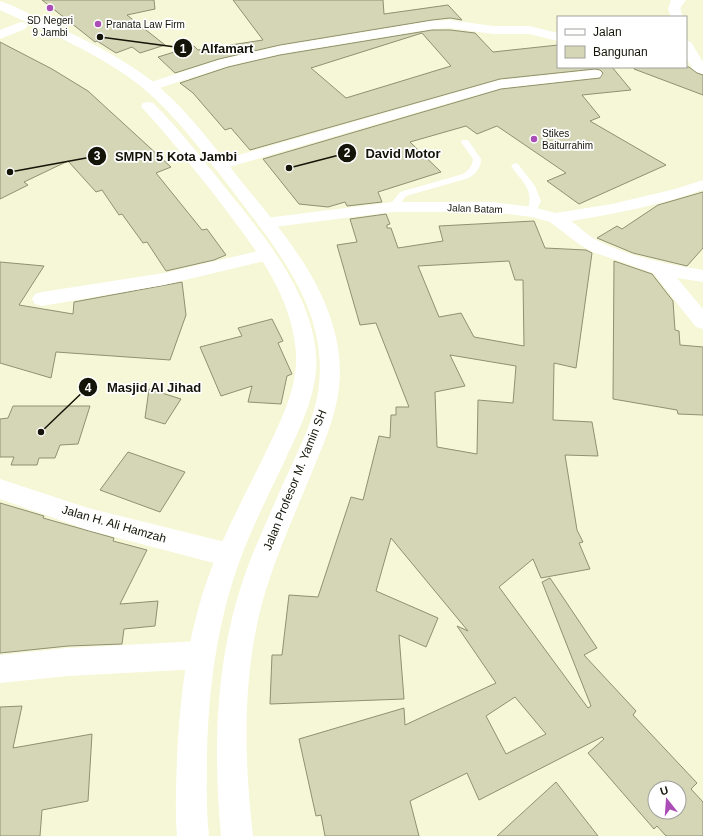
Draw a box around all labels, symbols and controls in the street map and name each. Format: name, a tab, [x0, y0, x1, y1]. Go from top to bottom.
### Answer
marker: SD Negeri 9 Jambi	[45, 3, 55, 13]
place label: SD Negeri 9 Jambi	[27, 15, 73, 38]
legend	[557, 16, 687, 68]
marker: Pranata Law Firm	[93, 19, 103, 29]
place label: Pranata Law Firm	[106, 19, 185, 30]
text: Jalan	[593, 25, 622, 39]
callout: Alfamart	[173, 36, 262, 61]
text: Alfamart	[201, 41, 254, 56]
text: 1	[180, 42, 187, 56]
text: Bangunan	[593, 45, 648, 59]
place label: Stikes Baiturrahim	[542, 128, 593, 151]
marker: Stikes Baiturrahim	[529, 134, 539, 144]
callout: David Motor	[337, 141, 448, 166]
callout: SMPN 5 Kota Jambi	[87, 144, 245, 169]
text: 2	[344, 146, 351, 160]
text: David Motor	[365, 146, 441, 161]
text: 3	[94, 149, 101, 163]
text: SMPN 5 Kota Jambi	[115, 149, 237, 164]
street label: Jalan Batam	[447, 202, 503, 215]
callout: Masjid Al Jihad	[78, 375, 209, 400]
text: Masjid Al Jihad	[107, 380, 201, 395]
text: 4	[85, 381, 92, 395]
street label: Jalan Profesor M. Yamin SH	[260, 408, 330, 552]
street label: Jalan H. Ali Hamzah	[60, 502, 168, 546]
north arrow	[647, 780, 687, 820]
text: U	[659, 784, 670, 797]

